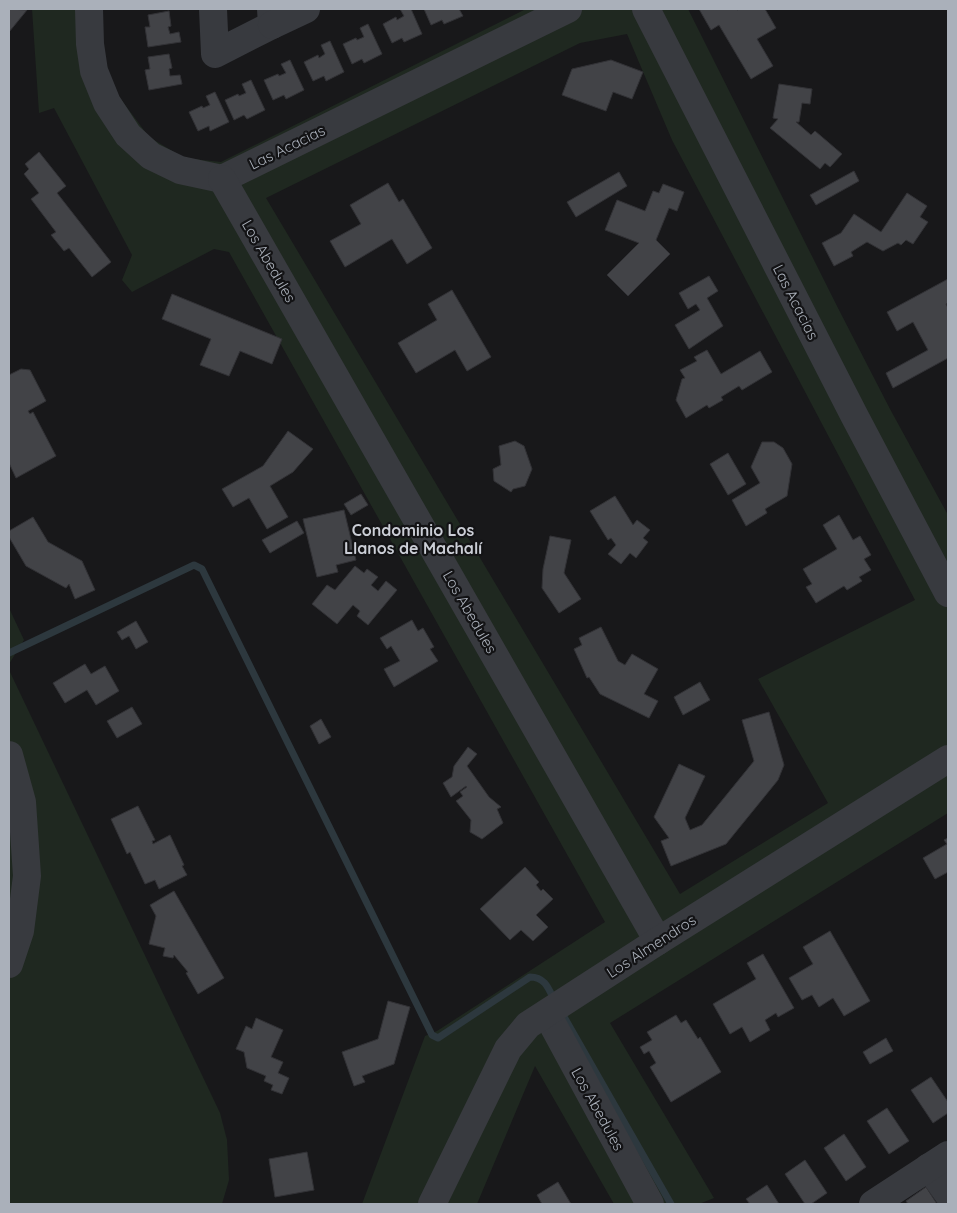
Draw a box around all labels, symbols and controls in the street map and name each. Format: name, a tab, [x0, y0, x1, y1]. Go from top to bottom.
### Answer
street label: Las Acacias	[246, 121, 328, 173]
street label: Los Abedules	[238, 216, 300, 306]
street label: Las Acacias	[769, 261, 823, 343]
district label: Condominio Los Llanos de Machalí	[344, 520, 483, 558]
street label: Los Abedules	[439, 567, 501, 657]
street label: Los Almendros	[603, 910, 699, 982]
street label: Los Abedules	[567, 1064, 629, 1154]

